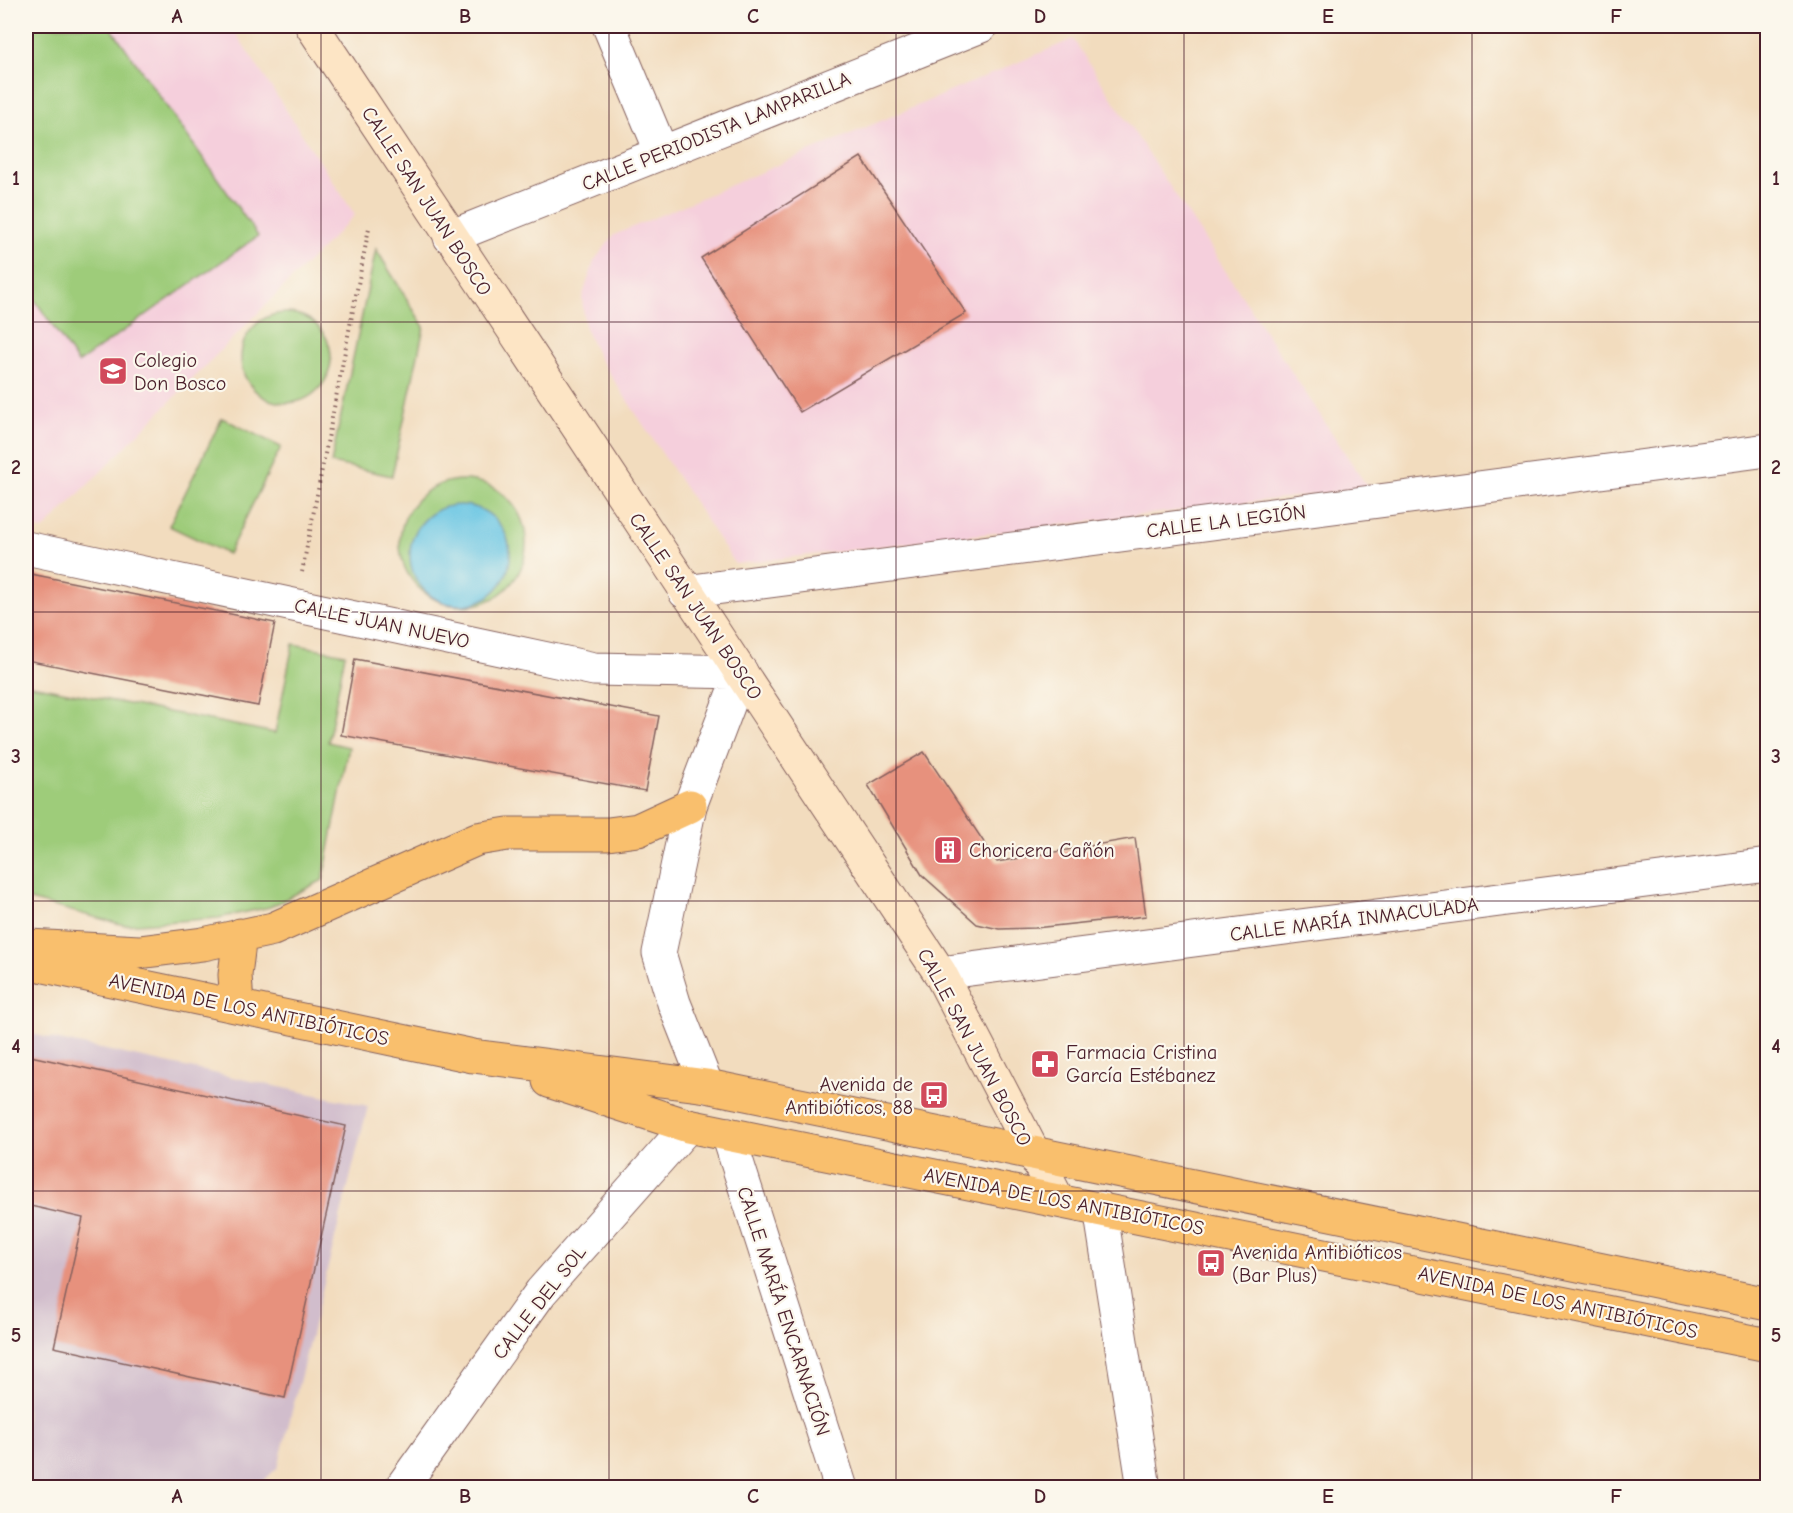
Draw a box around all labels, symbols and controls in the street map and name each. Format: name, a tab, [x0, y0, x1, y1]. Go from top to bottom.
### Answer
text: A	[171, 5, 183, 28]
text: B	[459, 5, 471, 28]
text: C	[747, 5, 759, 28]
text: D	[1034, 5, 1046, 28]
text: E	[1322, 5, 1334, 28]
text: F	[1610, 5, 1622, 28]
street label: CALLE PERIODISTA LAMPARILLA	[579, 67, 854, 196]
street label: CALLE SAN JUAN BOSCO	[357, 102, 496, 300]
text: 1	[12, 167, 20, 190]
text: 1	[1772, 167, 1780, 190]
place label: Colegio Don Bosco	[134, 349, 226, 395]
school or university icon: Colegio Don Bosco	[97, 355, 129, 387]
text: 2	[11, 456, 21, 479]
text: 2	[1771, 456, 1781, 479]
street label: CALLE LA LEGIÓN	[1145, 499, 1307, 543]
street label: CALLE SAN JUAN BOSCO	[624, 508, 767, 704]
street label: CALLE JUAN NUEVO	[292, 594, 472, 653]
text: 3	[11, 745, 21, 768]
text: 3	[1771, 745, 1781, 768]
building icon: Choricera Cañón	[932, 834, 964, 866]
place label: Choricera Cañón	[969, 839, 1115, 862]
street label: CALLE MARÍA INMACULADA	[1228, 893, 1480, 946]
street label: CALLE SAN JUAN BOSCO	[913, 944, 1037, 1150]
street label: AVENIDA DE LOS ANTIBIÓTICOS	[107, 968, 391, 1050]
text: 4	[11, 1035, 21, 1058]
text: 4	[1771, 1035, 1781, 1058]
place label: Farmacia Cristina García Estébanez	[1066, 1041, 1217, 1087]
pharmacy icon: Farmacia Cristina García Estébanez	[1029, 1048, 1061, 1080]
place label: Avenida de Antibióticos, 88	[785, 1073, 913, 1119]
bus stop icon: Avenida de Antibióticos, 88	[918, 1079, 950, 1111]
street label: AVENIDA DE LOS ANTIBIÓTICOS	[922, 1162, 1206, 1240]
street label: CALLE MARÍA ENCARNACIÓN	[732, 1183, 836, 1439]
street label: CALLE DEL SOL	[488, 1241, 591, 1364]
place label: Avenida Antibióticos (Bar Plus)	[1232, 1241, 1402, 1287]
bus stop icon: Avenida Antibióticos (Bar Plus)	[1195, 1247, 1227, 1279]
street label: AVENIDA DE LOS ANTIBIÓTICOS	[1416, 1261, 1700, 1343]
text: 5	[11, 1324, 21, 1347]
text: 5	[1771, 1324, 1781, 1347]
text: A	[171, 1485, 183, 1508]
text: B	[459, 1485, 471, 1508]
text: C	[747, 1485, 759, 1508]
text: D	[1034, 1485, 1046, 1508]
text: E	[1322, 1485, 1334, 1508]
text: F	[1610, 1485, 1622, 1508]

